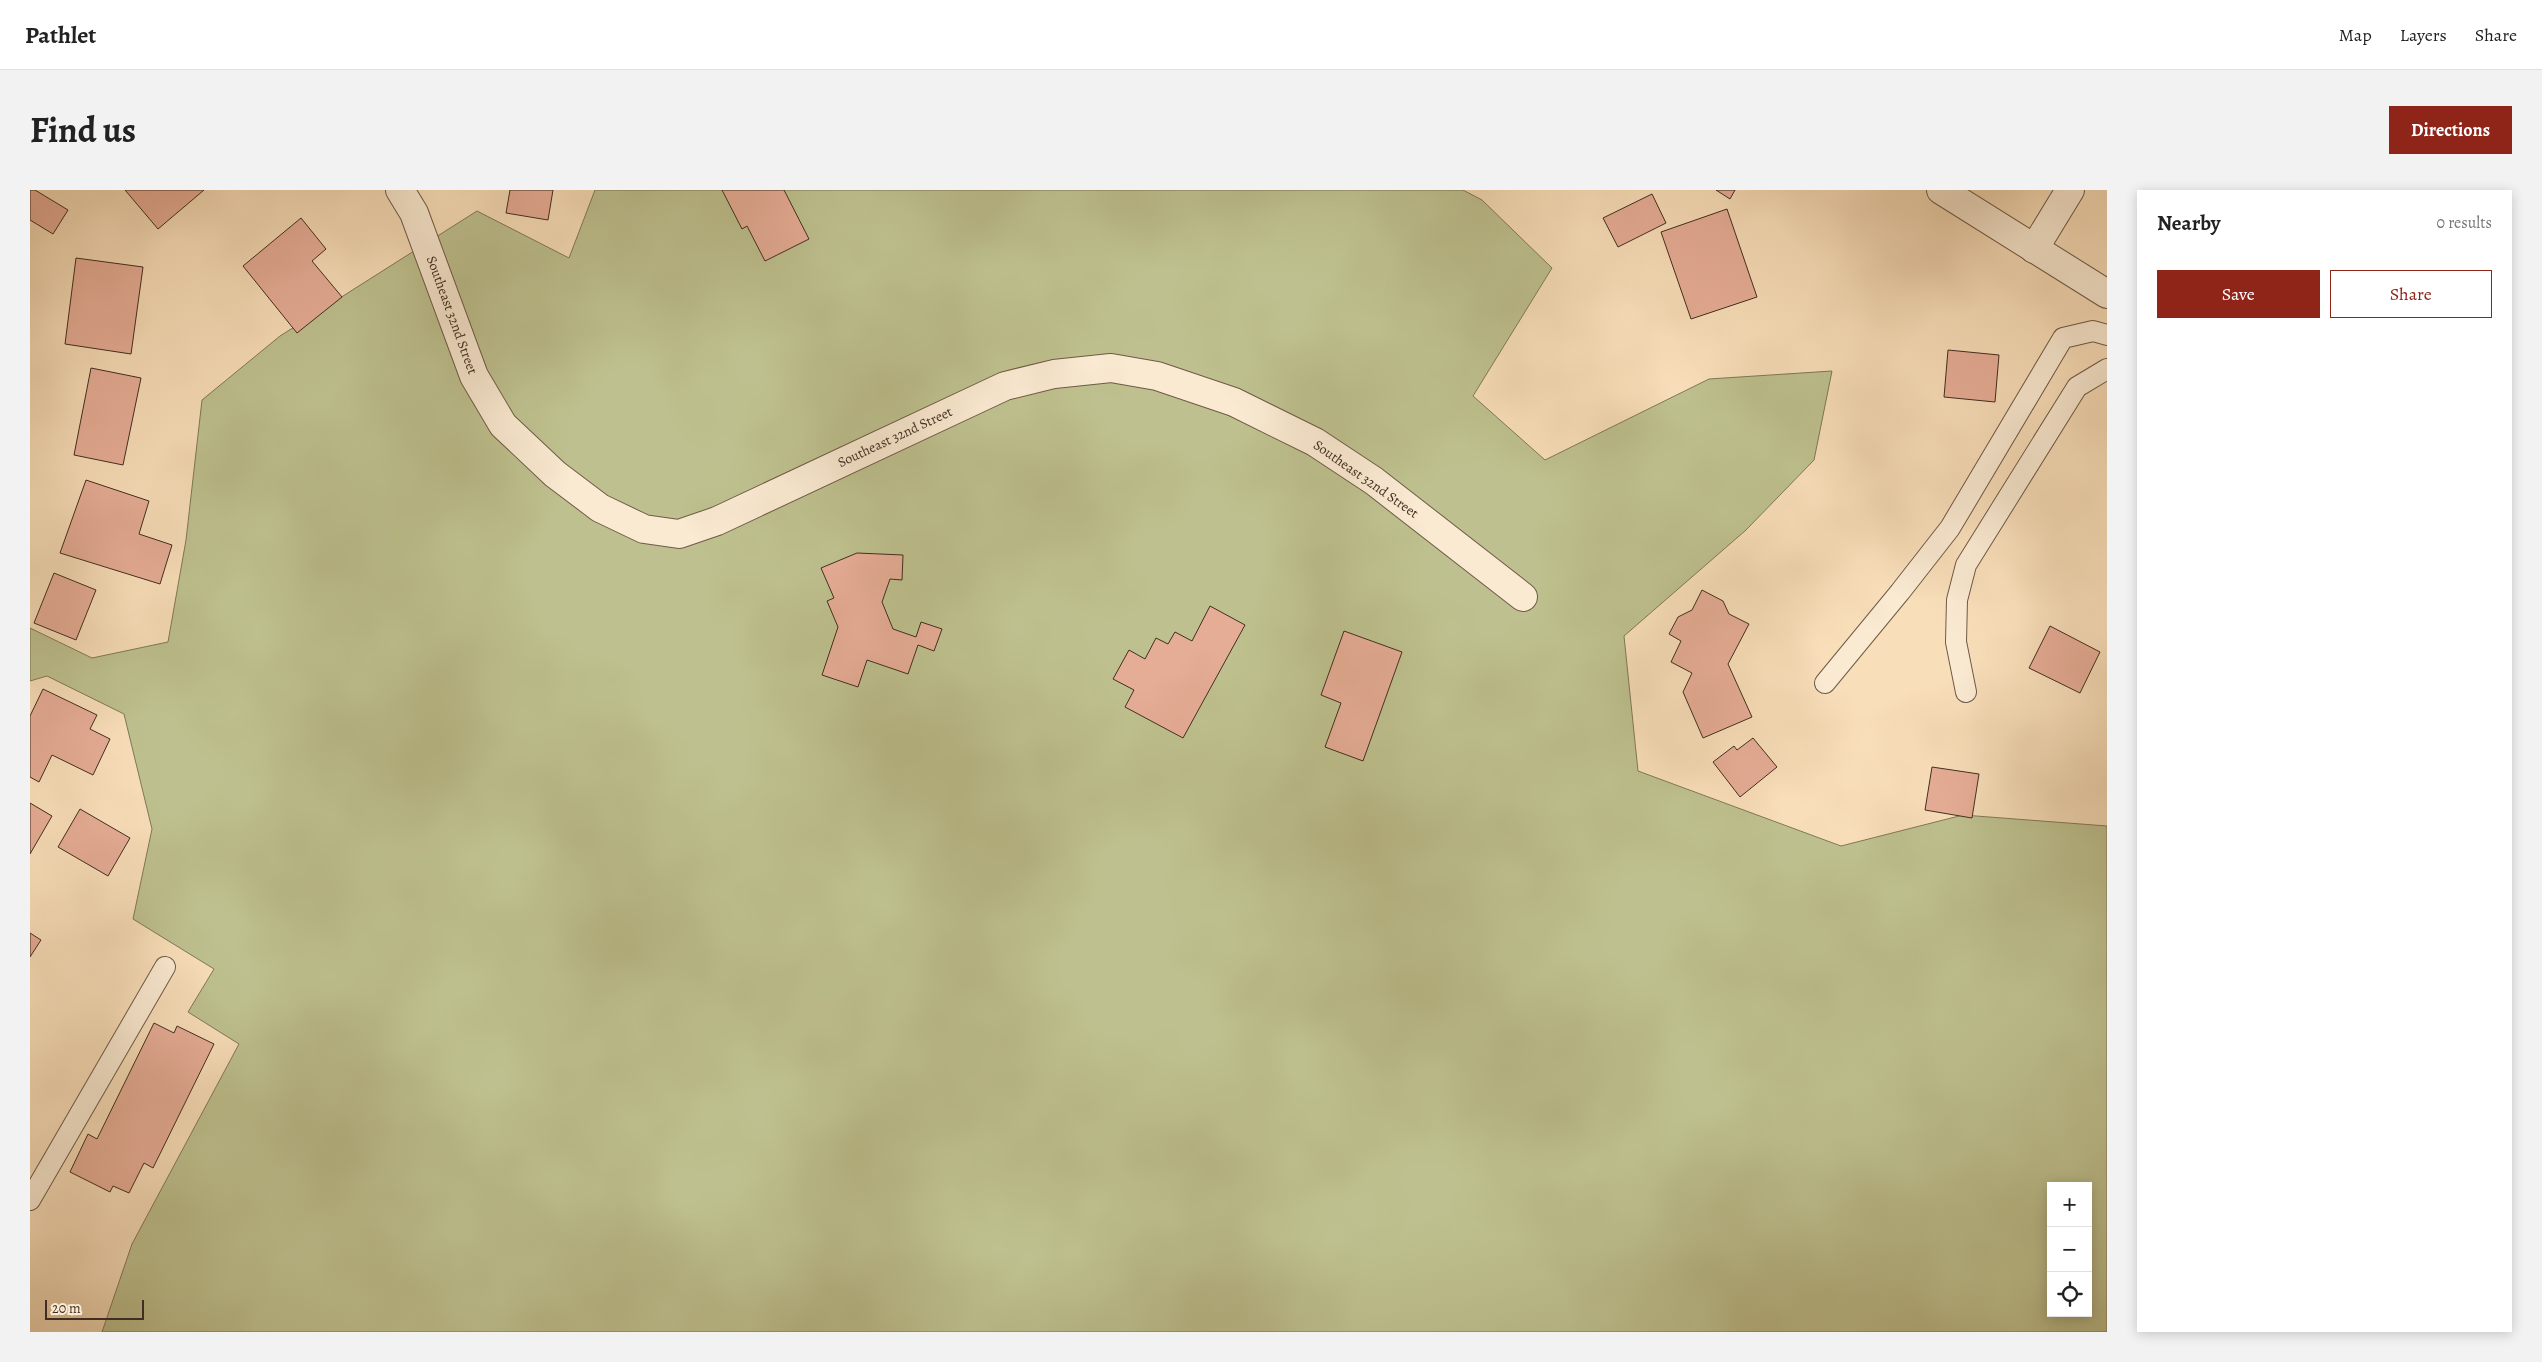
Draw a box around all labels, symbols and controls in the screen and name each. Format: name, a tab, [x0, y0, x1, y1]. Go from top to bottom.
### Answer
text: Pathlet	[25, 19, 96, 51]
text: Map	[2339, 23, 2372, 47]
text: Layers	[2400, 23, 2447, 47]
text: Share	[2475, 23, 2517, 47]
text: Find us	[30, 106, 136, 154]
button: Directions	[2389, 106, 2512, 154]
text: Nearby	[2157, 209, 2220, 237]
text: 0 results	[2436, 212, 2492, 234]
street label: Southeast 32nd Street	[422, 253, 482, 377]
button: Save	[2157, 270, 2320, 318]
button: Share	[2330, 270, 2492, 318]
street label: Southeast 32nd Street	[835, 402, 956, 472]
street label: Southeast 32nd Street	[1310, 436, 1423, 523]
map controls	[2047, 1182, 2092, 1317]
button: +	[2047, 1182, 2092, 1227]
button: −	[2047, 1227, 2092, 1272]
button: locate	[2047, 1272, 2092, 1317]
scale bar	[45, 1297, 144, 1320]
text: 20 m	[52, 1299, 81, 1318]

